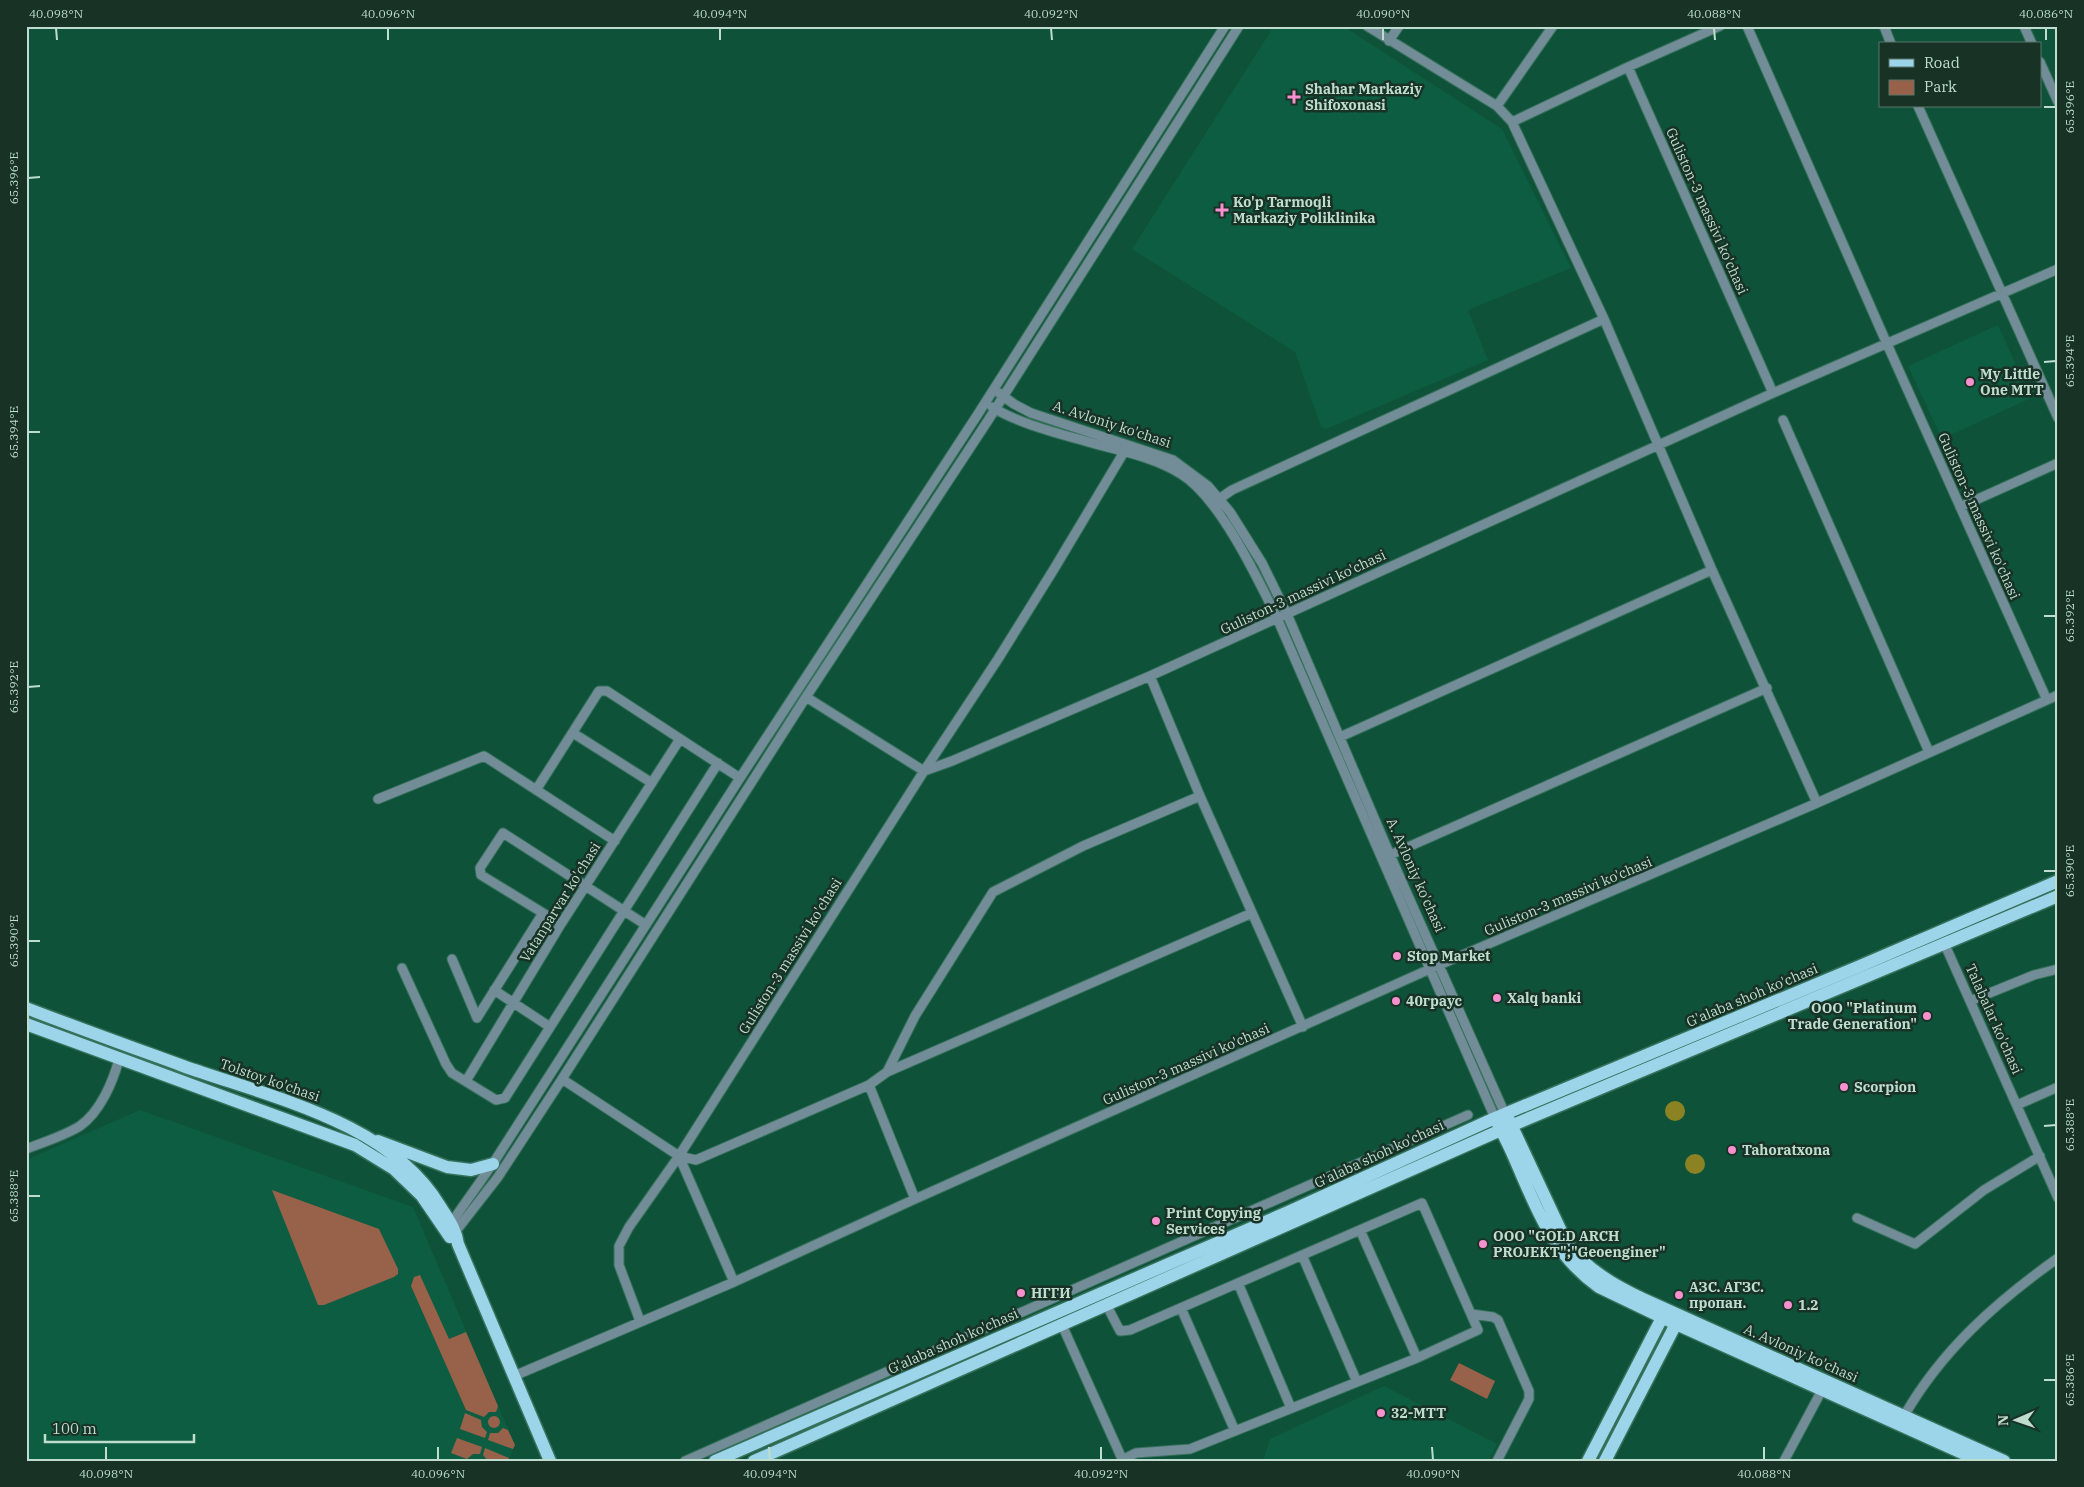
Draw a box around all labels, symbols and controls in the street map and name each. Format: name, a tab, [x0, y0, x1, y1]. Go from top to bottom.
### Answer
text: 40.098°N	[29, 6, 83, 21]
text: 40.096°N	[361, 6, 415, 21]
text: 40.094°N	[693, 6, 747, 21]
text: 40.092°N	[1024, 6, 1078, 21]
text: 40.090°N	[1356, 6, 1410, 21]
text: 40.088°N	[1687, 6, 1741, 21]
text: 40.086°N	[2019, 6, 2073, 21]
legend	[1879, 42, 2042, 108]
text: Road	[1924, 53, 1960, 72]
text: Park	[1924, 77, 1957, 96]
place label: Shahar Markaziy Shifoxonasi	[1305, 80, 1422, 114]
text: 65.396°E	[2062, 81, 2077, 133]
marker: Shahar Markaziy Shifoxonasi	[1287, 90, 1301, 104]
street label: Guliston-3 massivi ko'chasi	[1662, 125, 1752, 297]
text: 65.396°E	[6, 152, 21, 204]
place label: Ko'p Tarmoqli Markaziy Poliklinika	[1233, 193, 1375, 227]
marker: Ko'p Tarmoqli Markaziy Poliklinika	[1215, 203, 1229, 217]
text: 65.394°E	[2062, 335, 2077, 387]
place label: My Little One MTT	[1980, 365, 2044, 399]
marker: My Little One MTT	[1964, 376, 1976, 388]
street label: A. Avloniy ko'chasi	[1051, 396, 1173, 452]
text: 65.394°E	[6, 406, 21, 458]
street label: Guliston-3 massivi ko'chasi	[1934, 430, 2024, 602]
street label: Guliston-3 massivi ko'chasi	[1217, 546, 1389, 638]
text: 65.392°E	[2062, 590, 2077, 642]
text: 65.392°E	[6, 661, 21, 713]
street label: A. Avloniy ko'chasi	[1383, 815, 1449, 935]
street label: Vatanparvar ko'chasi	[516, 839, 604, 965]
text: 65.390°E	[2062, 845, 2077, 897]
street label: Guliston-3 massivi ko'chasi	[1481, 852, 1655, 940]
street label: Guliston-3 massivi ko'chasi	[734, 875, 846, 1037]
text: 65.390°E	[6, 915, 21, 967]
place label: Stop Market	[1407, 947, 1490, 965]
marker: Stop Market	[1391, 950, 1403, 962]
street label: G'alaba shoh ko'chasi	[1684, 959, 1820, 1031]
street label: Talabalar ko'chasi	[1962, 961, 2026, 1077]
place label: Xalq banki	[1507, 989, 1581, 1007]
place label: 40граус	[1406, 992, 1463, 1010]
marker: Xalq banki	[1491, 992, 1503, 1004]
marker: 40граус	[1390, 995, 1402, 1007]
place label: OOO "Platinum Trade Generation"	[1788, 999, 1917, 1033]
marker: OOO "Platinum Trade Generation"	[1921, 1010, 1933, 1022]
street label: Guliston-3 massivi ko'chasi	[1100, 1019, 1272, 1109]
street label: Tolstoy ko'chasi	[218, 1055, 322, 1105]
place label: Scorpion	[1854, 1078, 1916, 1096]
marker: Scorpion	[1838, 1081, 1850, 1093]
text: 65.388°E	[2062, 1099, 2077, 1151]
street label: G'alaba shoh ko'chasi	[1311, 1116, 1447, 1192]
place label: Tahoratxona	[1742, 1141, 1830, 1159]
marker: Tahoratxona	[1726, 1144, 1738, 1156]
text: 65.388°E	[6, 1170, 21, 1222]
place label: Print Copying Services	[1166, 1204, 1262, 1238]
marker: Print Copying Services	[1150, 1215, 1162, 1227]
place label: ООО "GOLD ARCH PROJEKT";"Geoenginer"	[1493, 1227, 1666, 1261]
marker: ООО "GOLD ARCH PROJEKT";"Geoenginer"	[1477, 1238, 1489, 1250]
place label: АЗС. АГЗС. пропан.	[1689, 1278, 1764, 1312]
place label: НГГИ	[1031, 1284, 1071, 1302]
marker: НГГИ	[1015, 1287, 1027, 1299]
marker: АЗС. АГЗС. пропан.	[1673, 1289, 1685, 1301]
place label: 1.2	[1798, 1296, 1819, 1314]
marker: 1.2	[1782, 1299, 1794, 1311]
street label: G'alaba shoh ko'chasi	[885, 1304, 1021, 1378]
street label: A. Avloniy ko'chasi	[1741, 1320, 1861, 1386]
text: 65.386°E	[2062, 1354, 2077, 1406]
north arrow	[1992, 1394, 2042, 1444]
place label: 32-MTT	[1391, 1404, 1446, 1422]
marker: 32-MTT	[1375, 1407, 1387, 1419]
scale bar	[45, 1412, 194, 1444]
text: N	[1994, 1415, 2012, 1426]
text: 100 m	[52, 1419, 97, 1438]
text: 40.098°N	[79, 1466, 133, 1481]
text: 40.096°N	[411, 1466, 465, 1481]
text: 40.094°N	[743, 1466, 797, 1481]
text: 40.092°N	[1074, 1466, 1128, 1481]
text: 40.090°N	[1406, 1466, 1460, 1481]
text: 40.088°N	[1737, 1466, 1791, 1481]

